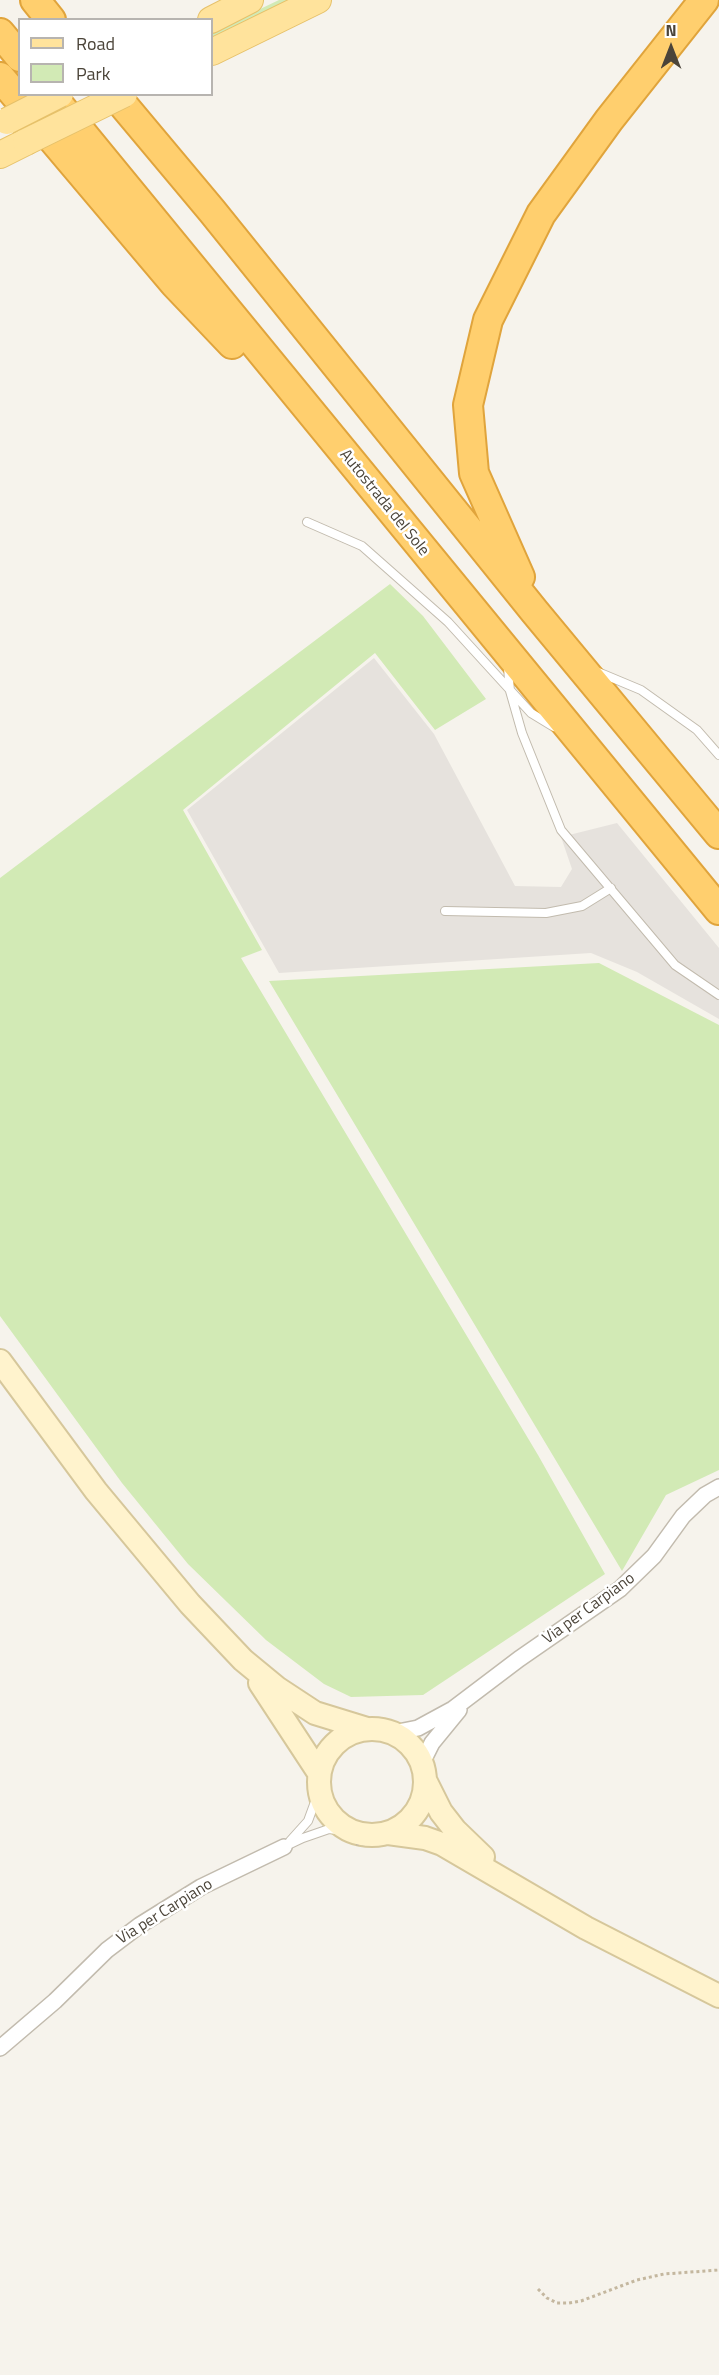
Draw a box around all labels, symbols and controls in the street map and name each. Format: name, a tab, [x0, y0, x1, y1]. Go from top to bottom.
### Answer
legend	[18, 18, 213, 96]
north arrow	[641, 18, 701, 78]
text: N	[665, 18, 677, 42]
text: Road	[76, 30, 115, 57]
text: Park	[76, 60, 110, 87]
street label: Autostrada del Sole	[335, 446, 433, 560]
street label: Via per Carpiano	[539, 1569, 639, 1649]
street label: Via per Carpiano	[114, 1875, 216, 1949]

